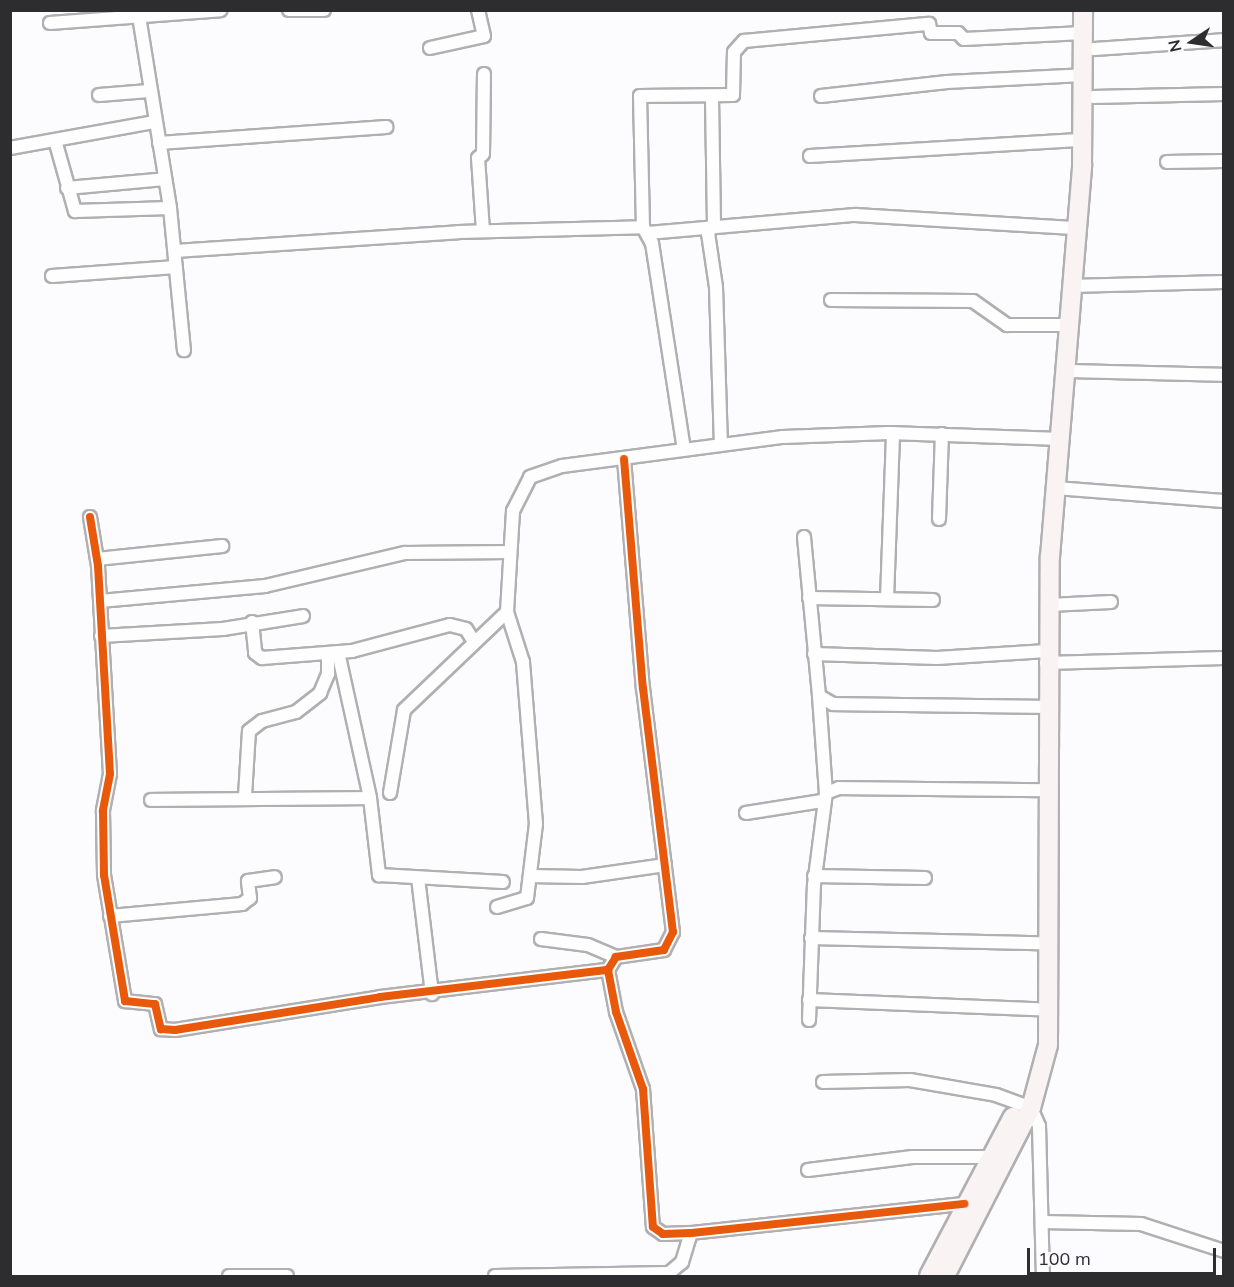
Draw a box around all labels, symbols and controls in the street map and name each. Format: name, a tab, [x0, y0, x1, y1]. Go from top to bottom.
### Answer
north arrow	[1162, 12, 1222, 72]
text: N	[1163, 38, 1186, 54]
scale bar	[1030, 1236, 1219, 1274]
text: 100 m	[1038, 1247, 1091, 1270]

